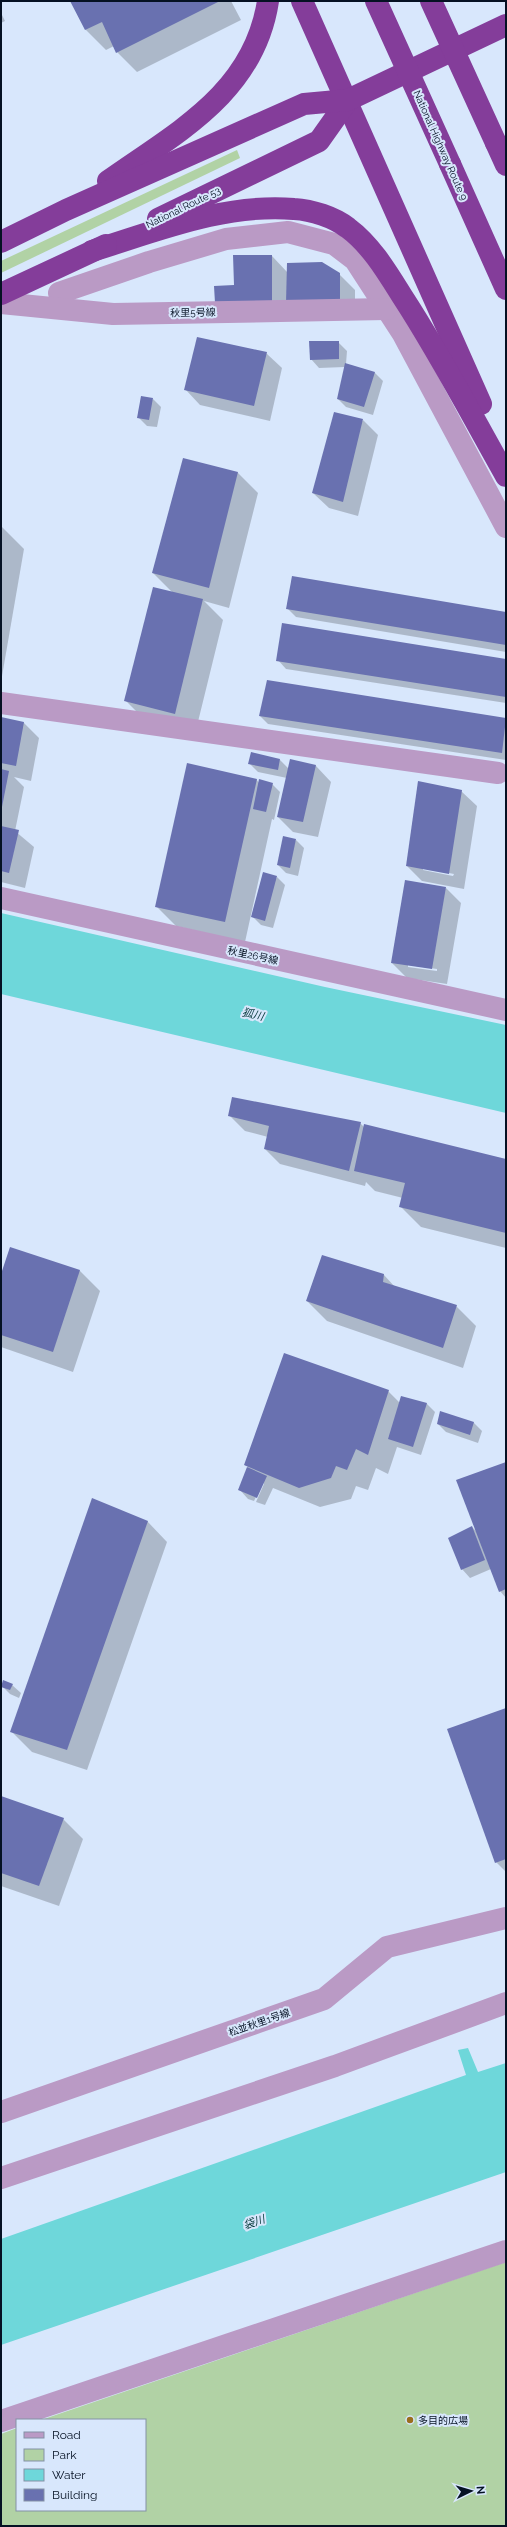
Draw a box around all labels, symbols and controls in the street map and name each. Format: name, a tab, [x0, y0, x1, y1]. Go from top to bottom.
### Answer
street label: National Highway Route 9	[411, 89, 470, 202]
street label: National Route 53	[144, 185, 222, 230]
street label: 秋里5号線	[170, 307, 216, 318]
street label: 秋里26号線	[227, 945, 279, 966]
water label: 狐川	[241, 1006, 266, 1024]
street label: 松並秋里1号線	[227, 2007, 291, 2038]
water label: 袋川	[242, 2212, 268, 2232]
marker: 多目的広場	[405, 2415, 415, 2425]
place label: 多目的広場	[418, 2415, 468, 2426]
legend	[16, 2419, 146, 2511]
text: Road	[52, 2428, 81, 2442]
text: Park	[52, 2448, 77, 2462]
text: Water	[52, 2468, 86, 2482]
north arrow	[451, 2471, 491, 2511]
text: N	[474, 2485, 487, 2495]
text: Building	[52, 2488, 98, 2502]

